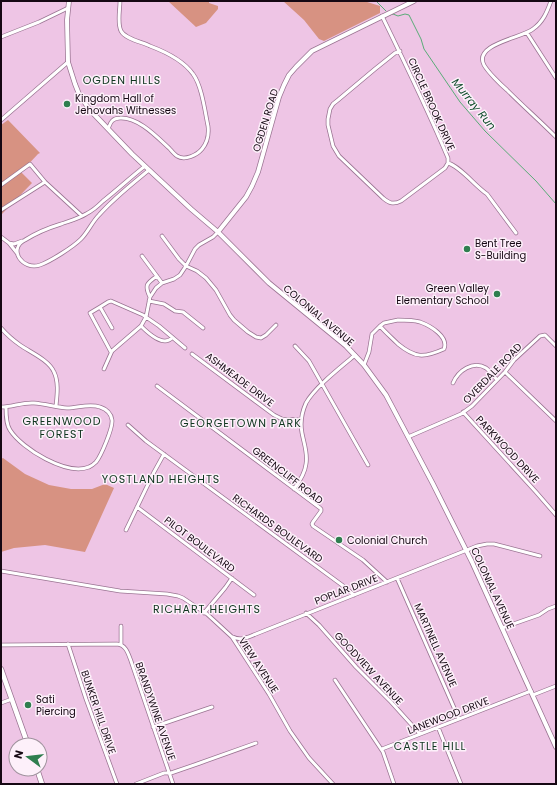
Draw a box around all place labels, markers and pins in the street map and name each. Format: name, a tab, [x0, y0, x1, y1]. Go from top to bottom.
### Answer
place label: Kingdom Hall of Jehovahs Witnesses	[75, 91, 176, 118]
marker: Kingdom Hall of Jehovahs Witnesses	[62, 99, 72, 109]
place label: Bent Tree S-Building	[475, 236, 526, 263]
marker: Bent Tree S-Building	[462, 244, 472, 254]
place label: Green Valley Elementary School	[396, 281, 489, 308]
marker: Green Valley Elementary School	[492, 289, 502, 299]
place label: Colonial Church	[347, 533, 427, 548]
marker: Colonial Church	[334, 535, 344, 545]
place label: Sati Piercing	[36, 692, 76, 719]
marker: Sati Piercing	[23, 700, 33, 710]

